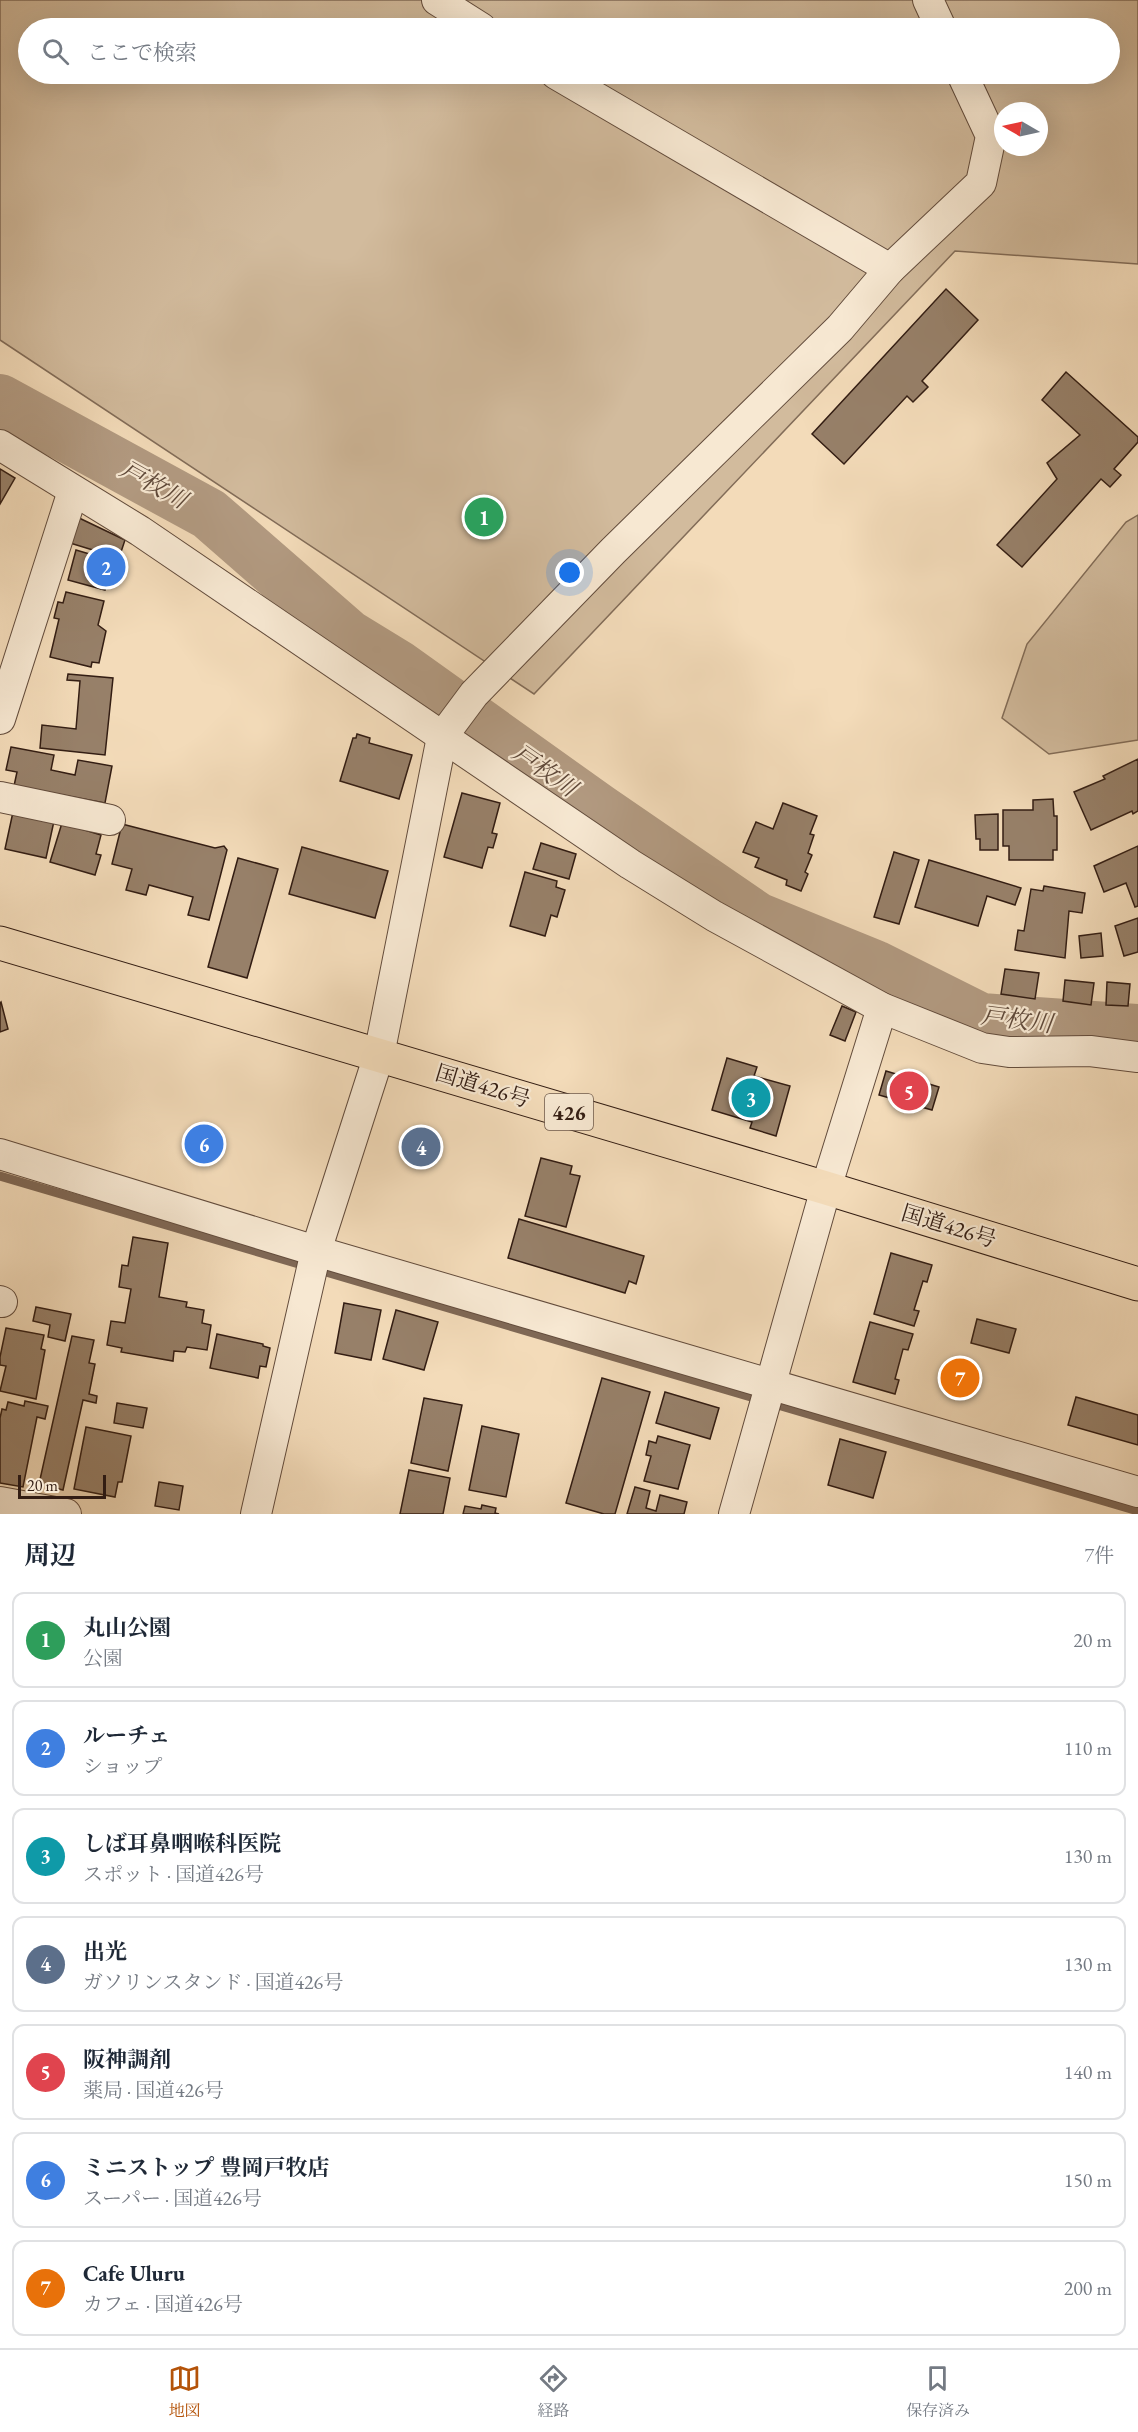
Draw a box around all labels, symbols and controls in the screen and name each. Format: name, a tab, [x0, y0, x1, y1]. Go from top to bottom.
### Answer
search box	[18, 18, 1120, 84]
icon: search	[39, 35, 72, 68]
text: ここで検索	[87, 38, 197, 67]
north arrow	[994, 102, 1048, 156]
water label: 戸枚川	[115, 453, 196, 516]
pin: 1	[464, 494, 504, 540]
pin: 2	[86, 544, 126, 590]
your location	[555, 558, 584, 587]
water label: 戸枚川	[507, 737, 586, 805]
water label: 戸枚川	[979, 999, 1058, 1039]
street label: 国道426号	[432, 1058, 534, 1114]
pin: 5	[890, 1068, 928, 1114]
pin: 3	[732, 1076, 771, 1120]
road number: 426	[545, 1094, 593, 1130]
pin: 6	[184, 1122, 224, 1166]
pin: 4	[402, 1124, 440, 1170]
street label: 国道426号	[898, 1198, 1000, 1254]
pin: 7	[940, 1356, 980, 1400]
scale bar	[18, 1472, 106, 1500]
text: 20 m	[27, 1475, 58, 1496]
text: 周辺	[24, 1538, 76, 1572]
text: 7件	[1084, 1542, 1114, 1568]
text: 丸山公園	[83, 1613, 171, 1642]
text: 1	[40, 1627, 51, 1653]
text: 20 m	[1073, 1627, 1112, 1653]
text: 公園	[83, 1645, 123, 1671]
text: ルーチェ	[83, 1721, 170, 1750]
text: 2	[40, 1735, 51, 1761]
text: 110 m	[1064, 1735, 1112, 1761]
text: ショップ	[83, 1753, 163, 1779]
text: しば耳鼻咽喉科医院	[83, 1829, 281, 1858]
text: 3	[40, 1843, 51, 1869]
text: 130 m	[1064, 1843, 1112, 1869]
text: スポット · 国道426号	[83, 1861, 264, 1887]
text: 出光	[83, 1937, 127, 1966]
text: 4	[40, 1951, 51, 1977]
text: 130 m	[1064, 1951, 1112, 1977]
text: ガソリンスタンド · 国道426号	[83, 1969, 343, 1995]
text: 阪神調剤	[83, 2045, 171, 2074]
text: 5	[40, 2059, 51, 2085]
text: 140 m	[1064, 2059, 1112, 2085]
text: 薬局 · 国道426号	[83, 2077, 224, 2103]
text: ミニストップ 豊岡戸牧店	[83, 2153, 330, 2182]
text: 6	[40, 2167, 51, 2193]
text: 150 m	[1064, 2167, 1112, 2193]
text: スーパー · 国道426号	[83, 2185, 262, 2211]
text: Cafe Uluru	[83, 2259, 185, 2288]
text: 7	[40, 2275, 51, 2301]
text: 200 m	[1064, 2275, 1112, 2301]
text: カフェ · 国道426号	[83, 2291, 243, 2317]
tab: 地図	[168, 2362, 201, 2421]
tab: 経路	[537, 2362, 570, 2421]
tab: 保存済み	[906, 2362, 970, 2421]

